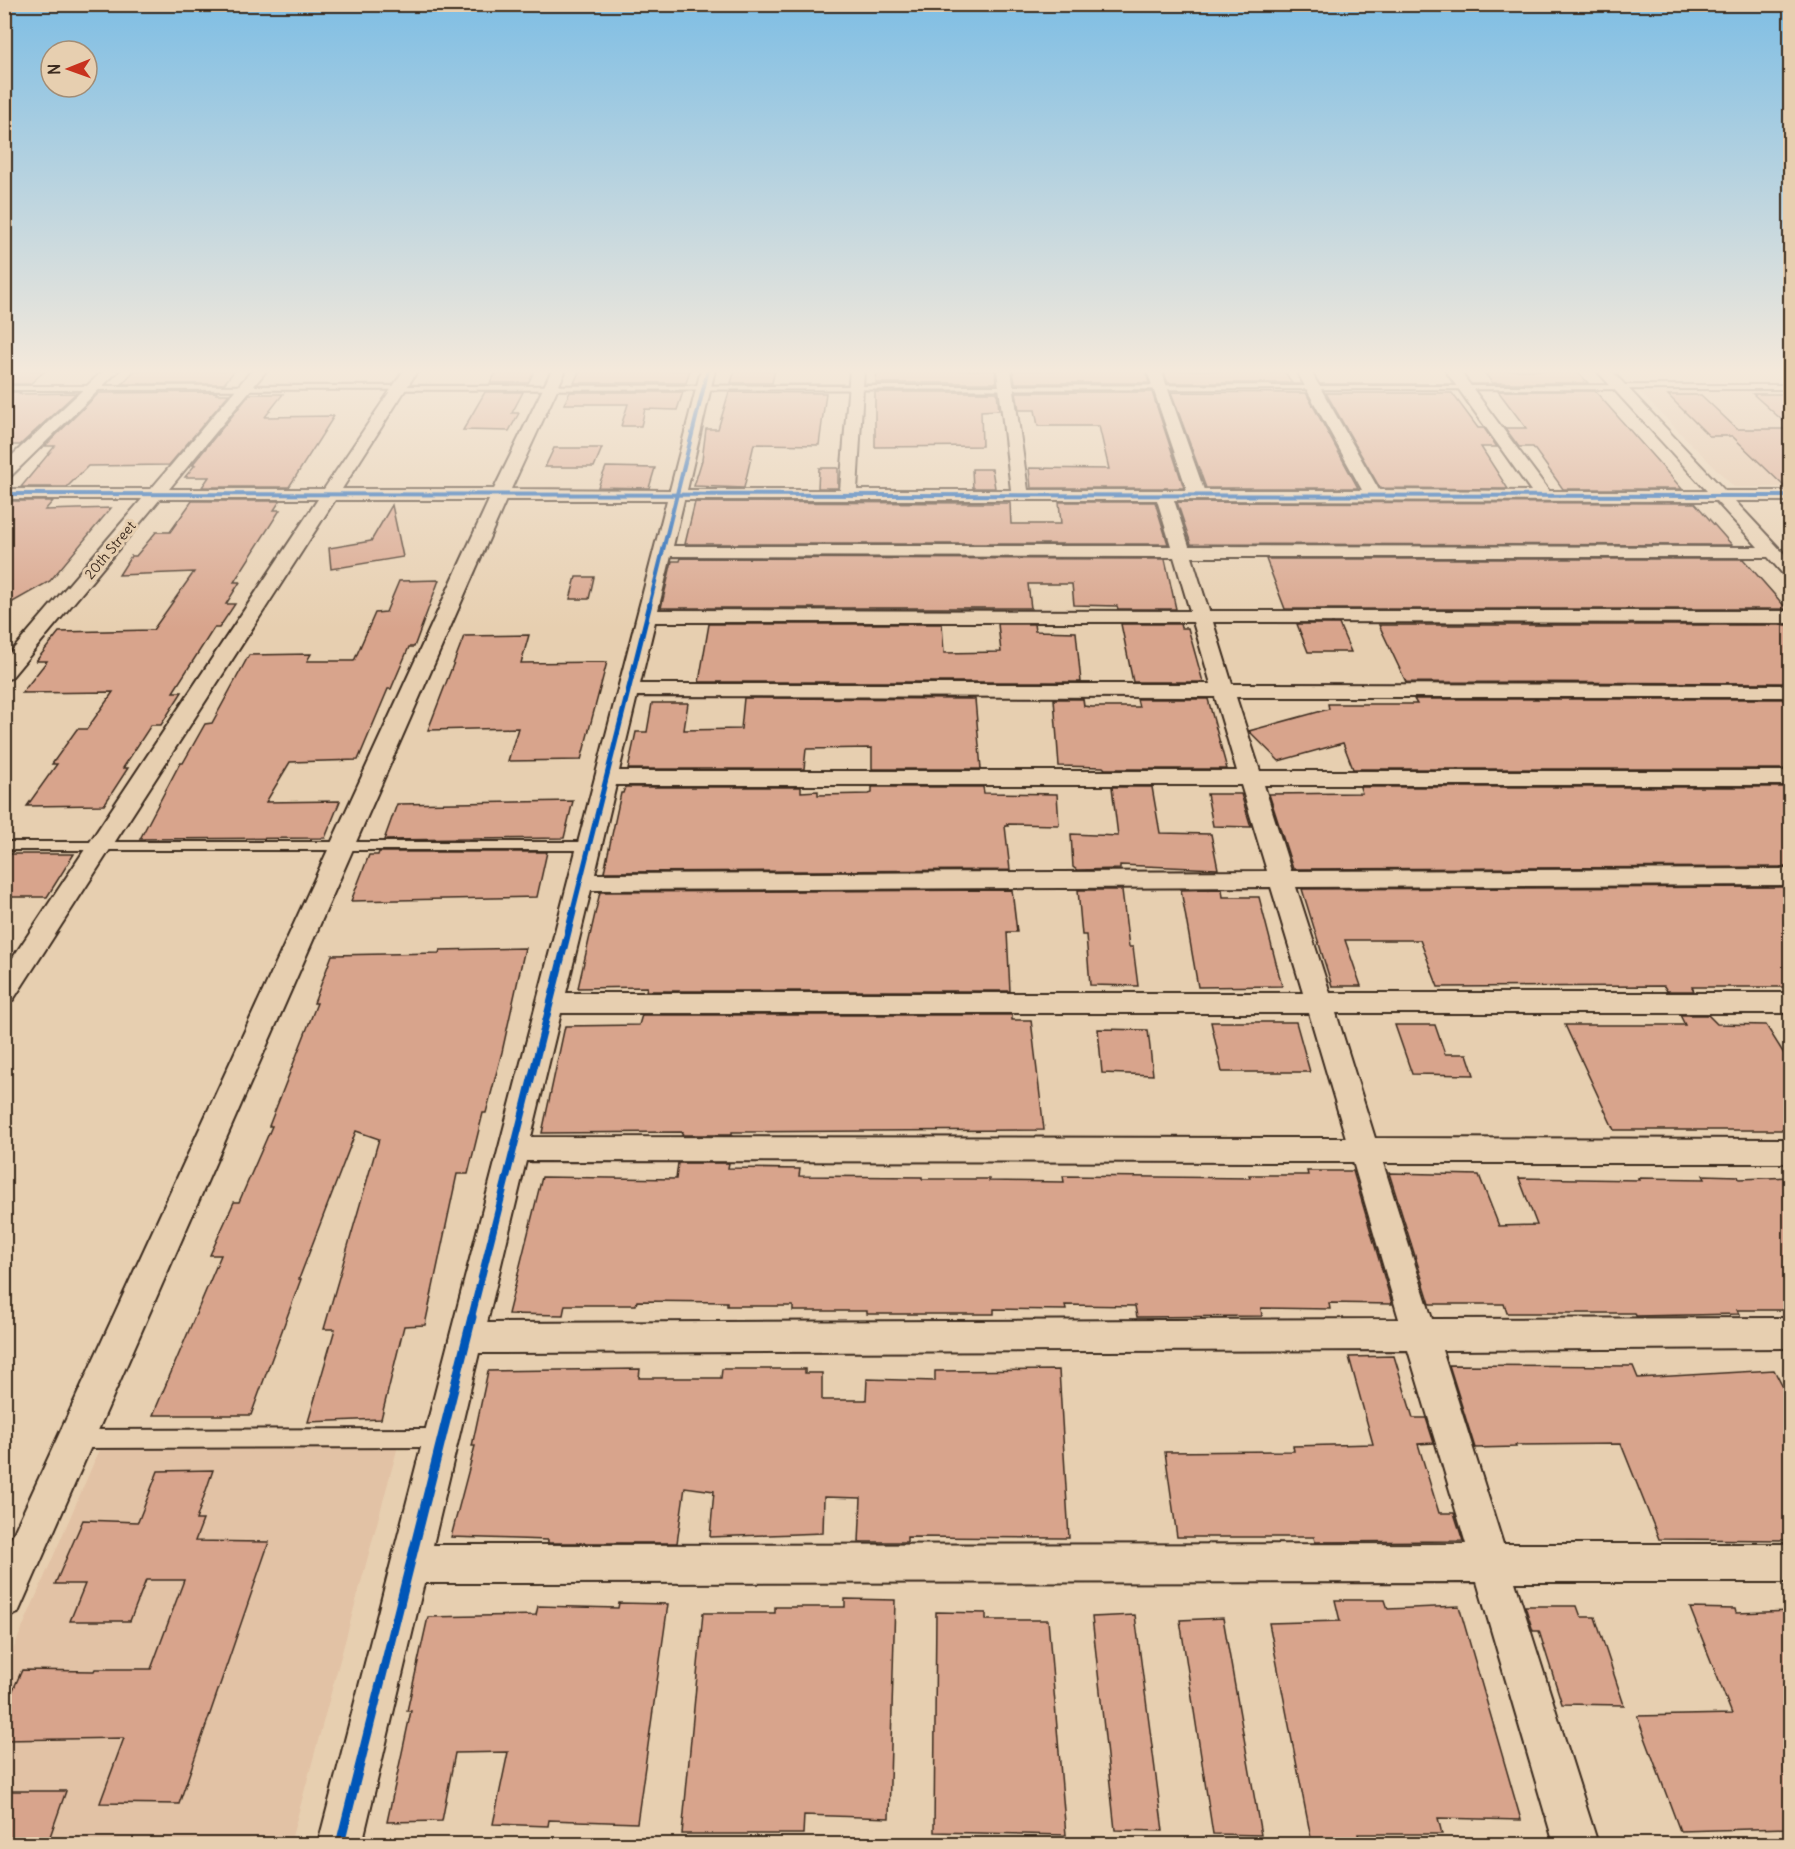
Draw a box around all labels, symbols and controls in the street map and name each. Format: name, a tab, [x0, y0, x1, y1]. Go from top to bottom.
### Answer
north arrow	[39, 39, 99, 99]
text: N	[44, 64, 64, 75]
street label: 20th Street	[80, 517, 140, 583]

